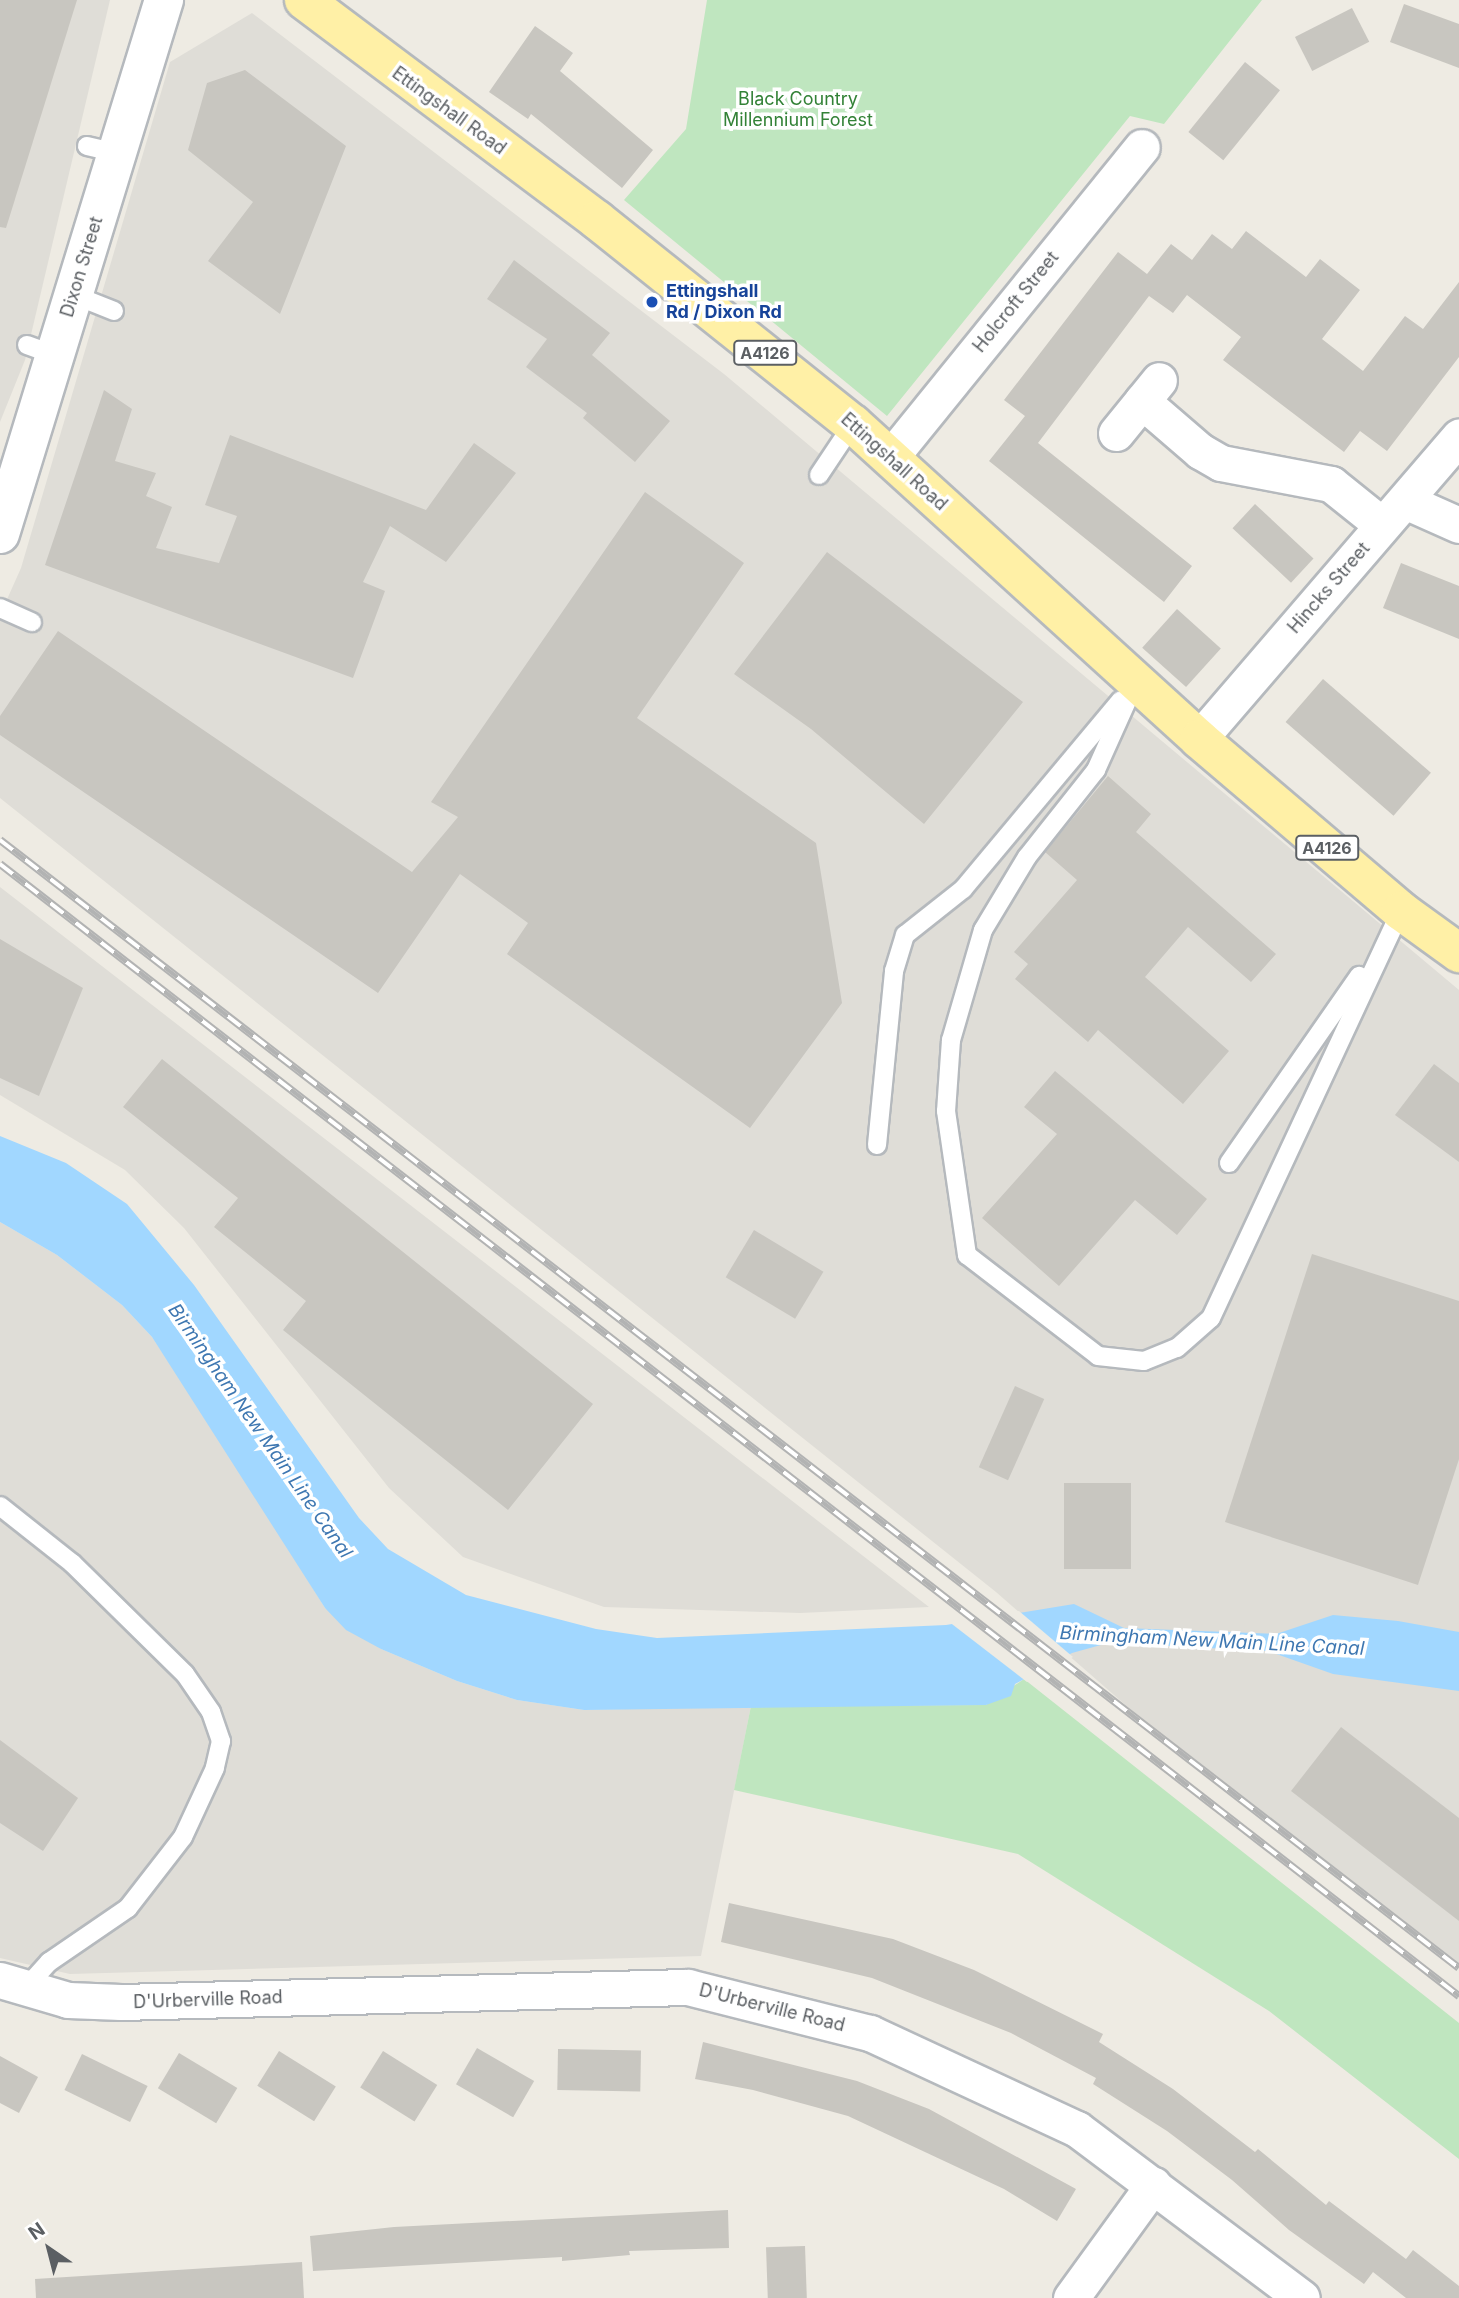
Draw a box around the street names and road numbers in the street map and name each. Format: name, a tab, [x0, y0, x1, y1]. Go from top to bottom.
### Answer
street label: Ettingshall Road	[388, 62, 510, 160]
street label: Dixon Street	[56, 214, 108, 320]
street label: Holcroft Street	[969, 247, 1063, 357]
road number: A4126	[732, 340, 798, 366]
street label: Ettingshall Road	[836, 409, 952, 515]
street label: Hincks Street	[1283, 538, 1375, 638]
road number: A4126	[1294, 835, 1360, 860]
street label: D'Urberville Road	[697, 1979, 847, 2037]
street label: D'Urberville Road	[133, 1987, 283, 2013]

